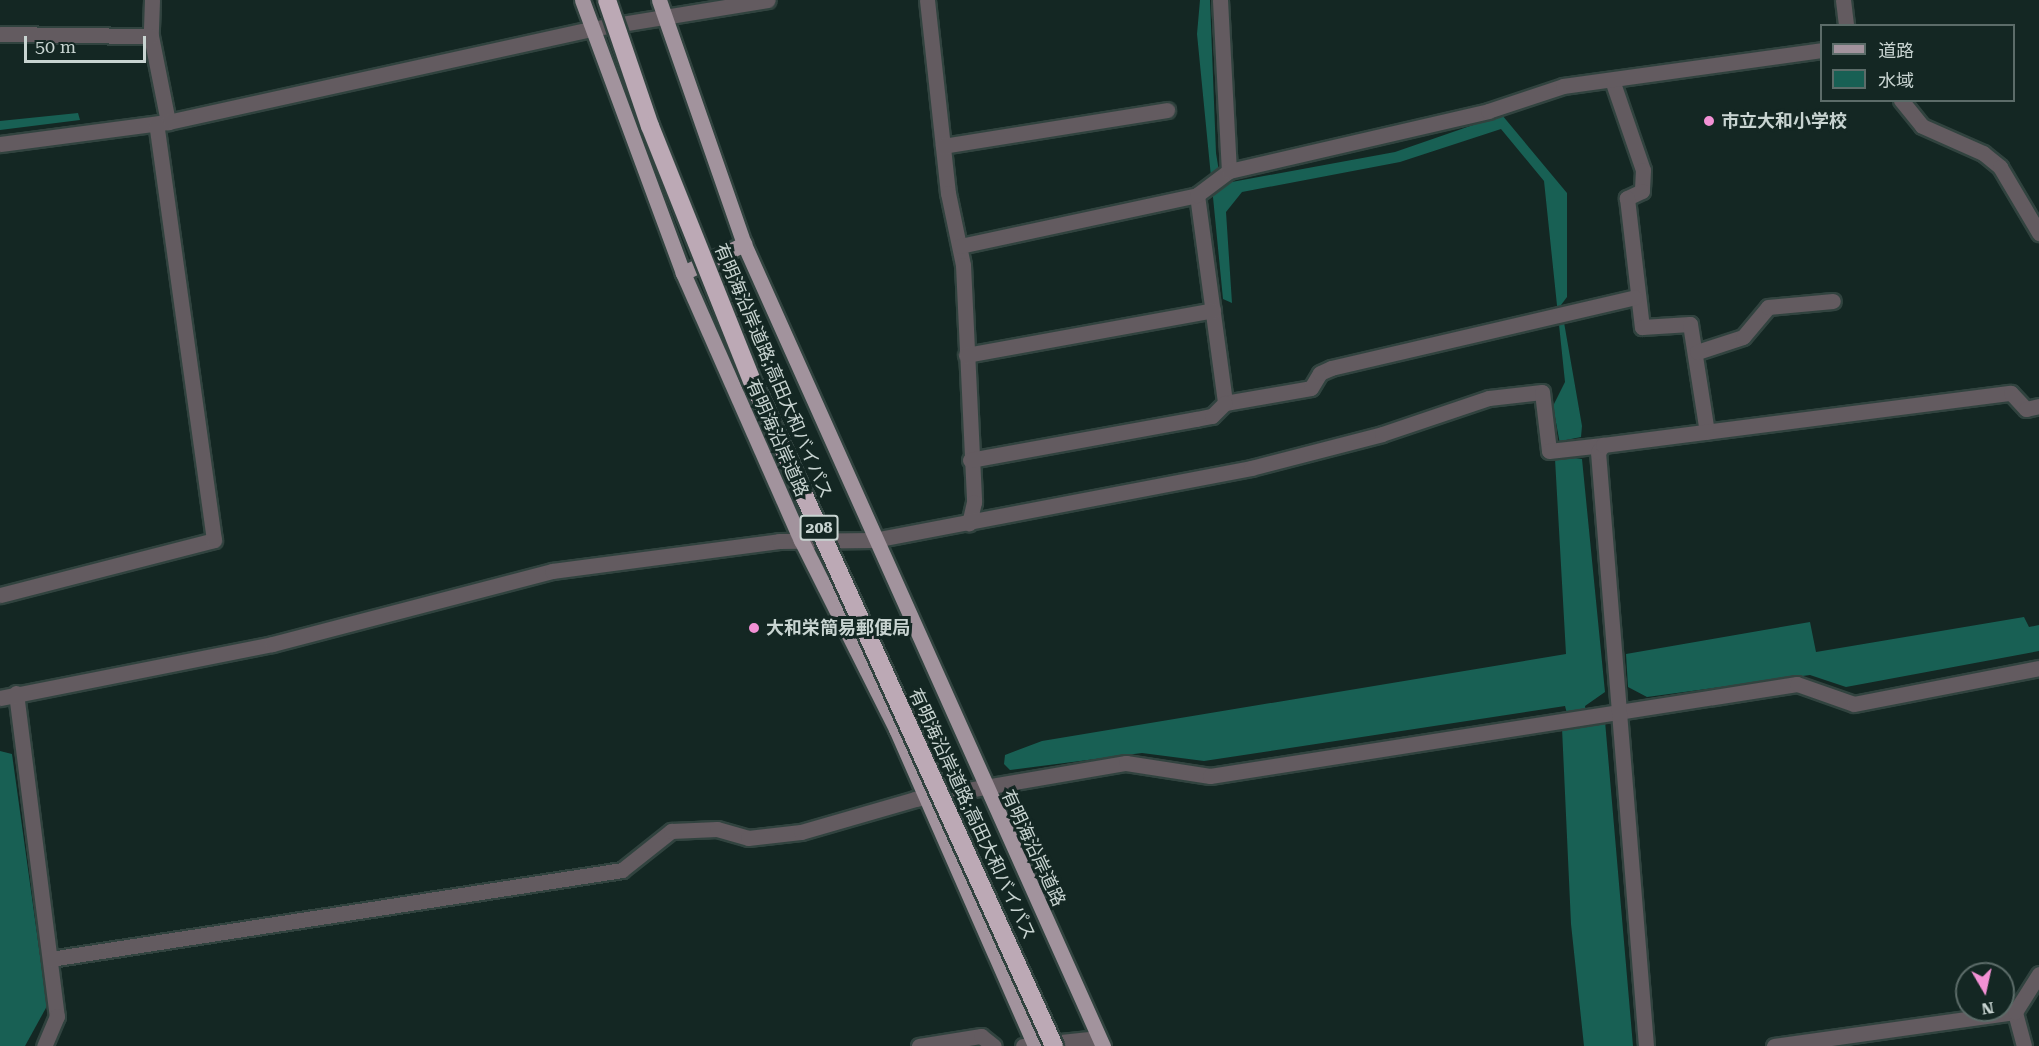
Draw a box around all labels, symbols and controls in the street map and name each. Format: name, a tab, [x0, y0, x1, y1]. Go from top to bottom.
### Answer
scale bar	[27, 24, 148, 62]
legend	[1820, 24, 2015, 102]
text: 50 m	[35, 36, 76, 57]
text: 道路	[1878, 40, 1914, 61]
text: 水域	[1878, 70, 1914, 91]
place label: 市立大和小学校	[1721, 110, 1847, 132]
marker: 市立大和小学校	[1702, 114, 1716, 128]
street label: 有明海沿岸道路;高田大和バイパス	[709, 240, 837, 502]
street label: 有明海沿岸道路	[742, 376, 812, 500]
road number: 208	[800, 515, 838, 541]
place label: 大和栄簡易郵便局	[766, 617, 910, 639]
marker: 大和栄簡易郵便局	[747, 621, 761, 635]
street label: 有明海沿岸道路;高田大和バイパス	[904, 685, 1040, 943]
street label: 有明海沿岸道路	[997, 786, 1069, 910]
north arrow	[1955, 962, 2015, 1022]
text: N	[1980, 998, 1995, 1019]

